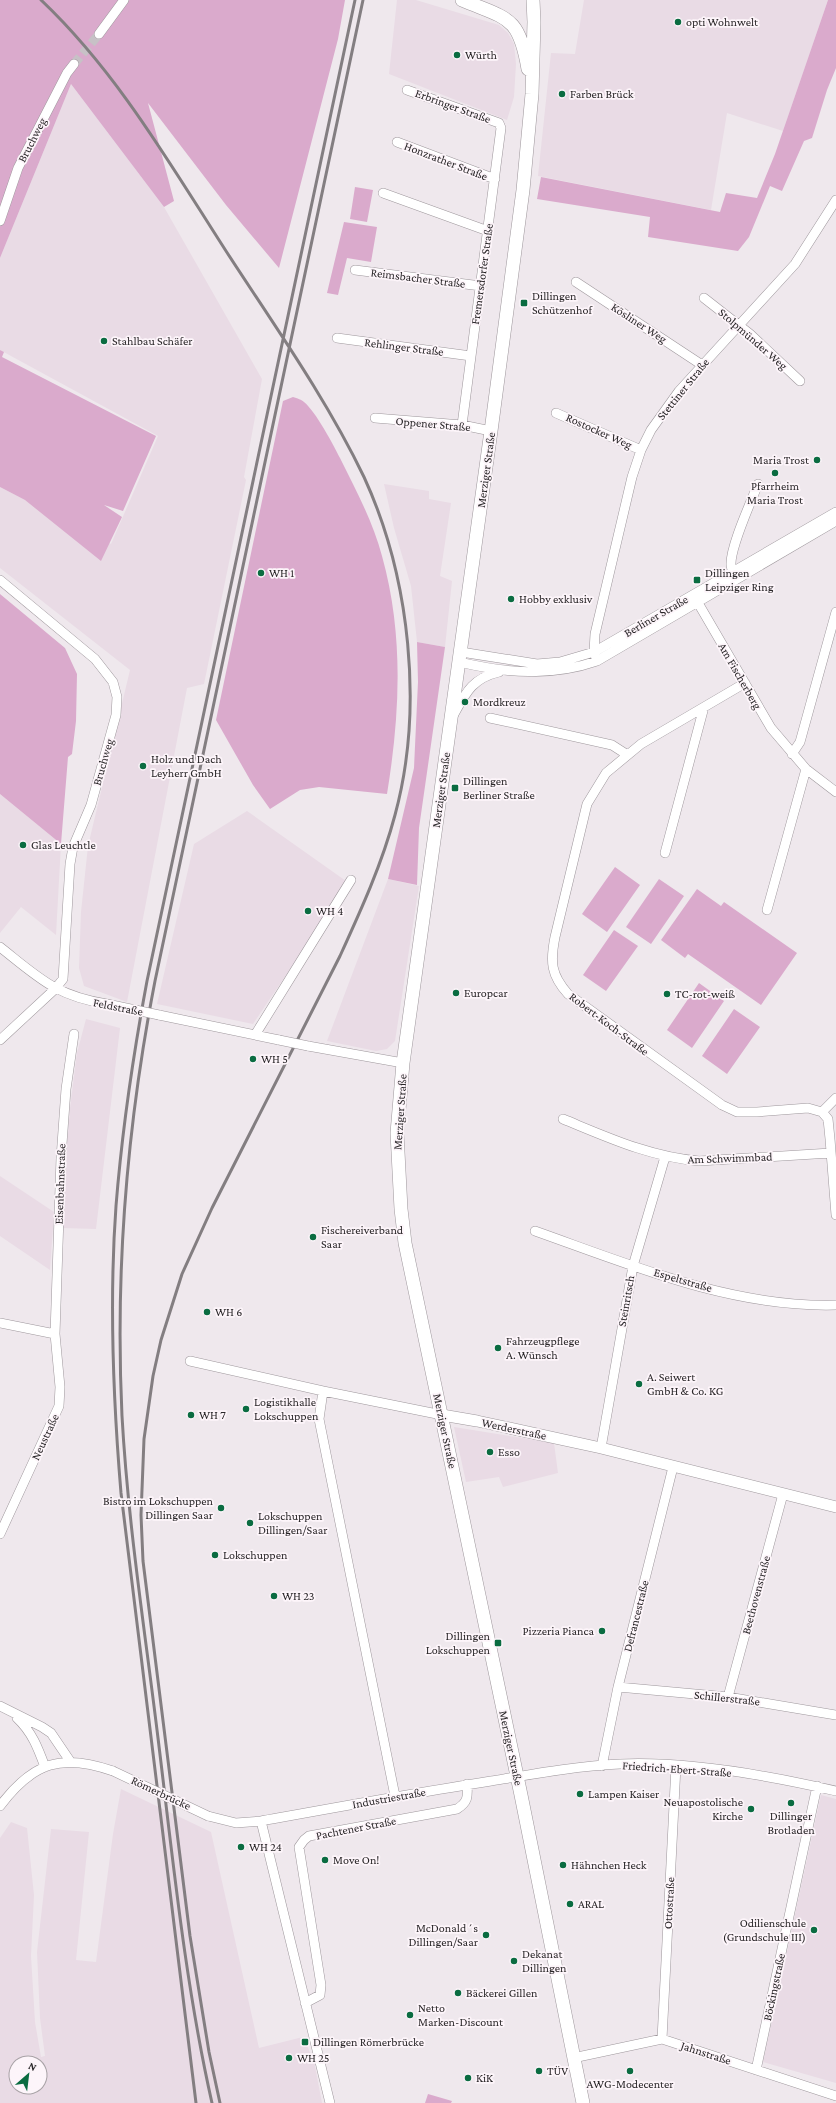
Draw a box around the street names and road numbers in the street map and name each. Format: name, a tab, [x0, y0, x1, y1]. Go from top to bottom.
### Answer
street label: Erbringer Straße	[413, 86, 493, 126]
street label: Bruchweg	[15, 115, 49, 165]
street label: Honzrather Straße	[402, 139, 490, 183]
street label: Fremersdorfer Straße	[468, 223, 496, 325]
street label: Reimsbacher Straße	[370, 265, 466, 291]
street label: Kösliner Weg	[609, 300, 670, 346]
street label: Stolpmünder Weg	[716, 305, 791, 373]
street label: Rehlinger Straße	[364, 335, 444, 359]
street label: Stettiner Straße	[654, 355, 712, 423]
street label: Rostocker Weg	[564, 410, 634, 452]
street label: Oppener Straße	[395, 414, 471, 434]
street label: Merziger Straße	[474, 431, 498, 509]
street label: Berliner Straße	[621, 592, 691, 640]
street label: Am Fischerberg	[715, 640, 765, 712]
street label: Bruchweg	[90, 737, 116, 787]
street label: Merziger Straße	[429, 751, 453, 829]
street label: Robert-Koch-Straße	[566, 990, 652, 1058]
street label: Feldstraße	[92, 995, 144, 1019]
street label: Merziger Straße	[390, 1073, 410, 1151]
street label: Eisenbahnstraße	[52, 1143, 68, 1225]
street label: Am Schwimmbad	[687, 1149, 773, 1166]
street label: Espeltstraße	[652, 1265, 714, 1295]
street label: Steinritsch	[615, 1274, 637, 1328]
street label: Merziger Straße	[430, 1392, 460, 1470]
street label: Neustraße	[28, 1412, 62, 1462]
street label: Werderstraße	[480, 1415, 548, 1443]
street label: Beethovenstraße	[739, 1554, 773, 1636]
street label: Defrancestraße	[620, 1579, 652, 1653]
street label: Schillerstraße	[693, 1688, 761, 1708]
street label: Merziger Straße	[496, 1709, 526, 1787]
street label: Friedrich-Ebert-Straße	[622, 1758, 732, 1780]
street label: Römerbrücke	[129, 1773, 193, 1813]
street label: Industriestraße	[351, 1785, 427, 1811]
street label: Pachtener Straße	[315, 1813, 397, 1843]
street label: Ottostraße	[661, 1877, 677, 1929]
street label: Böckingstraße	[760, 1952, 788, 2022]
street label: Jahnstraße	[678, 2038, 733, 2068]

